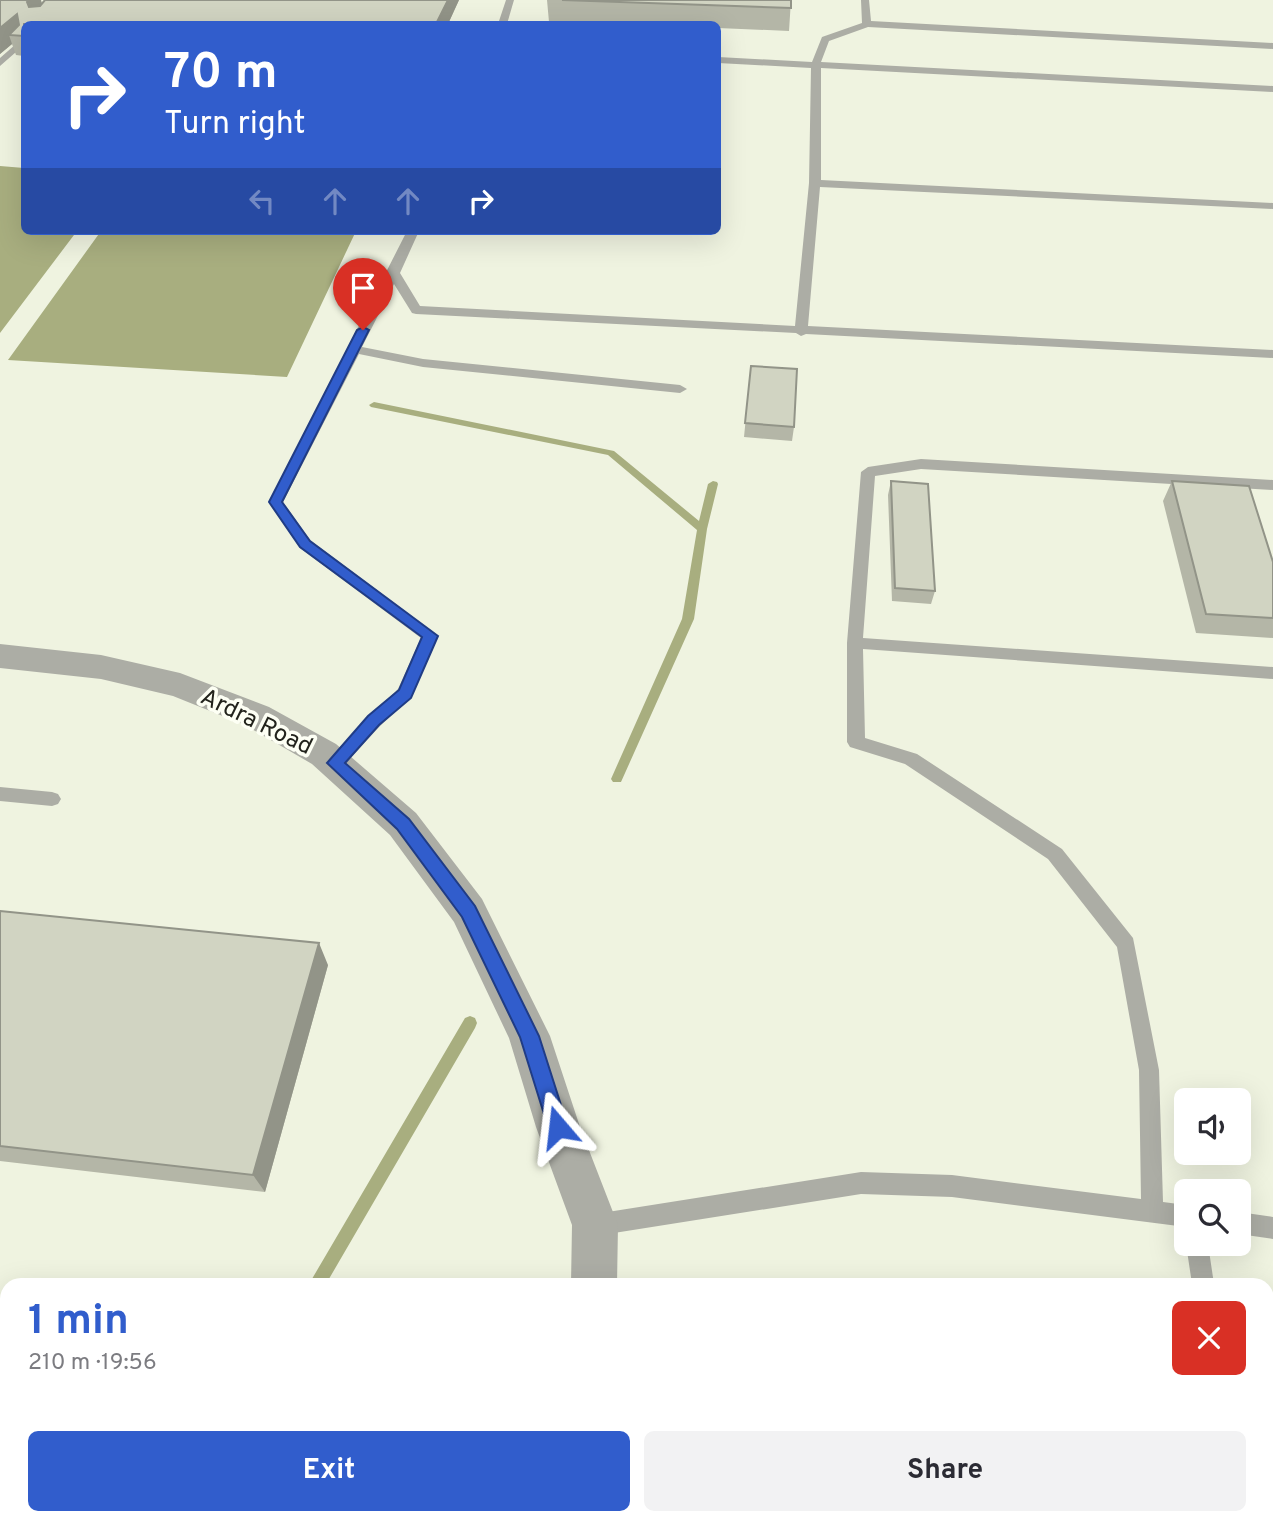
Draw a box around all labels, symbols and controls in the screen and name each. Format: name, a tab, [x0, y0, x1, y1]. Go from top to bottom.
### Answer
text: 70 m	[164, 44, 278, 106]
icon: right	[49, 49, 140, 140]
text: Turn right	[164, 105, 306, 145]
icon: left	[243, 182, 281, 220]
icon: ahead	[316, 182, 354, 220]
icon: ahead	[389, 182, 427, 220]
icon: right	[462, 182, 500, 220]
pin	[333, 258, 393, 330]
icon: arrive	[344, 269, 382, 307]
street label: Ardra Road	[195, 683, 317, 763]
map controls	[1174, 1088, 1251, 1256]
button: sound	[1174, 1088, 1251, 1165]
position arrow	[521, 1090, 595, 1164]
button: search	[1174, 1179, 1251, 1256]
text: 1 min	[28, 1296, 129, 1349]
button: close	[1172, 1301, 1246, 1375]
text: 210 m · 19:56	[28, 1349, 157, 1378]
button: Exit	[28, 1431, 630, 1511]
button: Share	[644, 1431, 1246, 1511]

